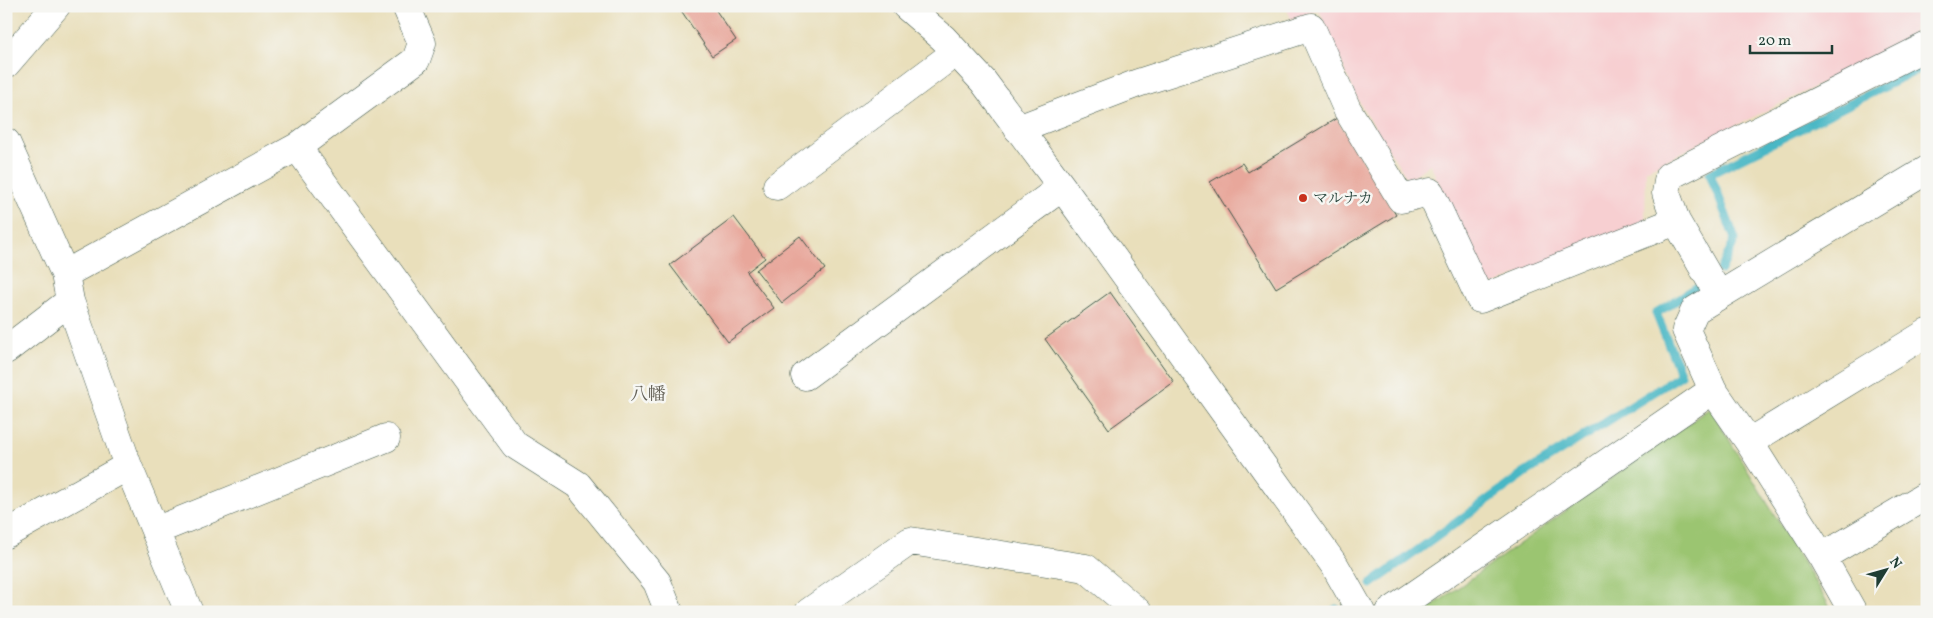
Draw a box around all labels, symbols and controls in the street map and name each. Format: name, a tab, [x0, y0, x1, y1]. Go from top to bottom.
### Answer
scale bar	[1750, 22, 1833, 54]
text: 20 m	[1758, 31, 1791, 52]
place label: マルナカ	[1313, 189, 1373, 210]
marker: マルナカ	[1297, 192, 1309, 204]
district label: 八幡	[630, 383, 666, 408]
north arrow	[1860, 546, 1910, 596]
text: N	[1885, 553, 1906, 573]

